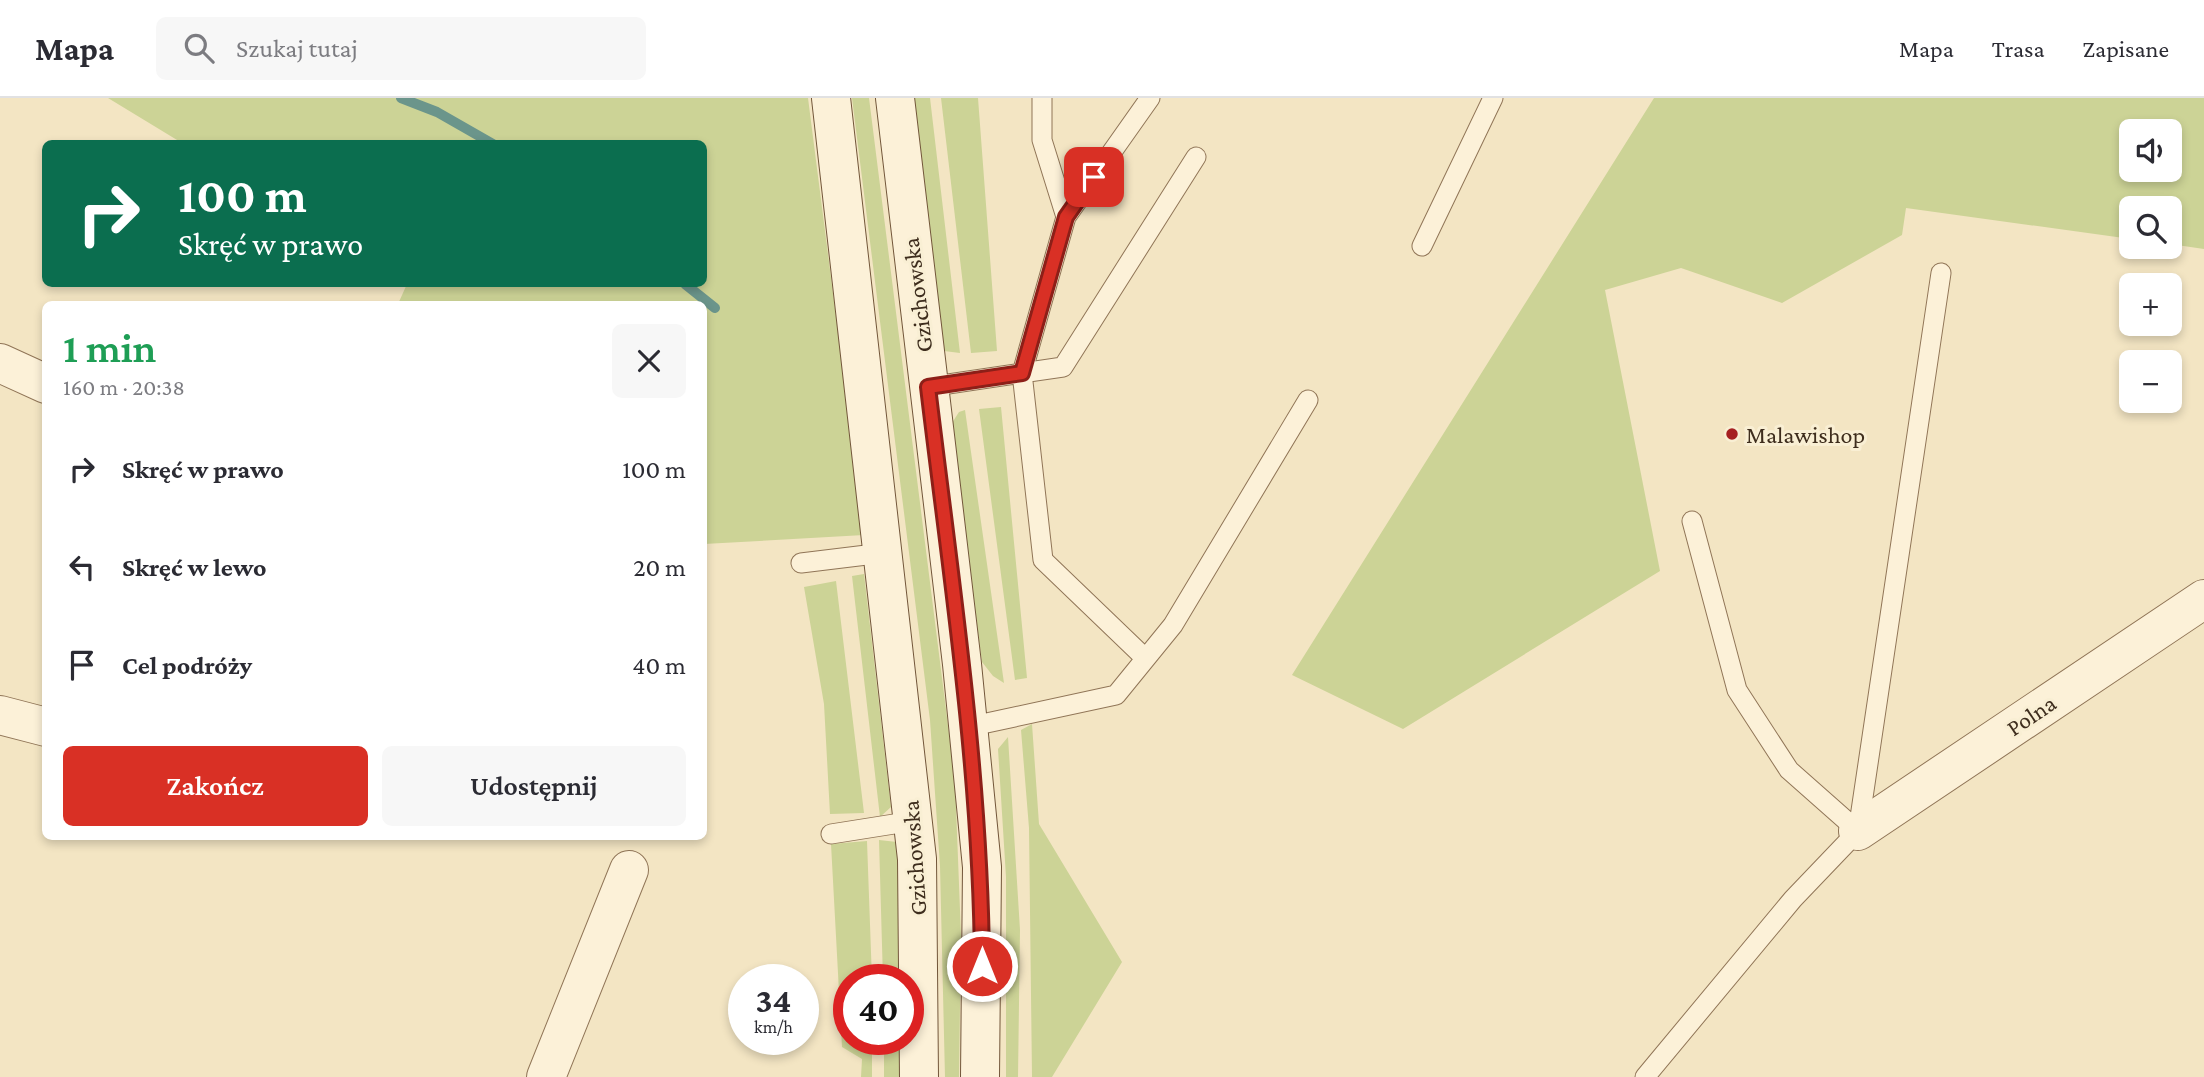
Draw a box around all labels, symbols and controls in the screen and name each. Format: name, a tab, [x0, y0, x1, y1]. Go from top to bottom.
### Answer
search box	[156, 17, 646, 80]
icon: search	[180, 29, 218, 67]
text: Mapa	[35, 30, 114, 67]
text: Szukaj tutaj	[236, 34, 358, 63]
text: Mapa	[1899, 35, 1954, 62]
text: Trasa	[1992, 35, 2045, 62]
text: Zapisane	[2083, 35, 2169, 62]
map controls	[2119, 119, 2182, 413]
button: sound	[2119, 119, 2182, 182]
pin	[1064, 147, 1124, 207]
icon: arrive	[1075, 158, 1113, 196]
icon: right	[63, 168, 154, 259]
text: 100 m	[178, 168, 307, 223]
button: search	[2119, 196, 2182, 259]
text: Skręć w prawo	[178, 226, 363, 262]
street label: Gzichowska	[897, 236, 937, 354]
button: +	[2119, 273, 2182, 336]
text: 1 min	[63, 324, 156, 371]
button: close	[612, 324, 686, 398]
button: −	[2119, 350, 2182, 413]
text: 160 m · 20:38	[63, 374, 185, 400]
place label: Malawishop	[1746, 421, 1865, 448]
marker: Malawishop	[1724, 426, 1740, 442]
icon: right	[63, 450, 101, 488]
text: Skręć w prawo	[122, 455, 284, 484]
text: 100 m	[622, 455, 686, 484]
icon: left	[63, 548, 101, 586]
text: Skręć w lewo	[122, 553, 267, 582]
text: 20 m	[633, 553, 686, 582]
icon: arrive	[63, 646, 101, 684]
text: Cel podróży	[122, 651, 252, 680]
text: 40 m	[632, 651, 686, 680]
street label: Polna	[2001, 689, 2061, 741]
button: Zakończ	[63, 746, 368, 826]
button: Udostępnij	[382, 746, 686, 826]
street label: Gzichowska	[897, 799, 931, 917]
position arrow	[945, 929, 1019, 1003]
speed limit sign: 40	[833, 964, 924, 1055]
text: 34	[756, 981, 791, 1020]
text: km/h	[754, 1017, 793, 1037]

